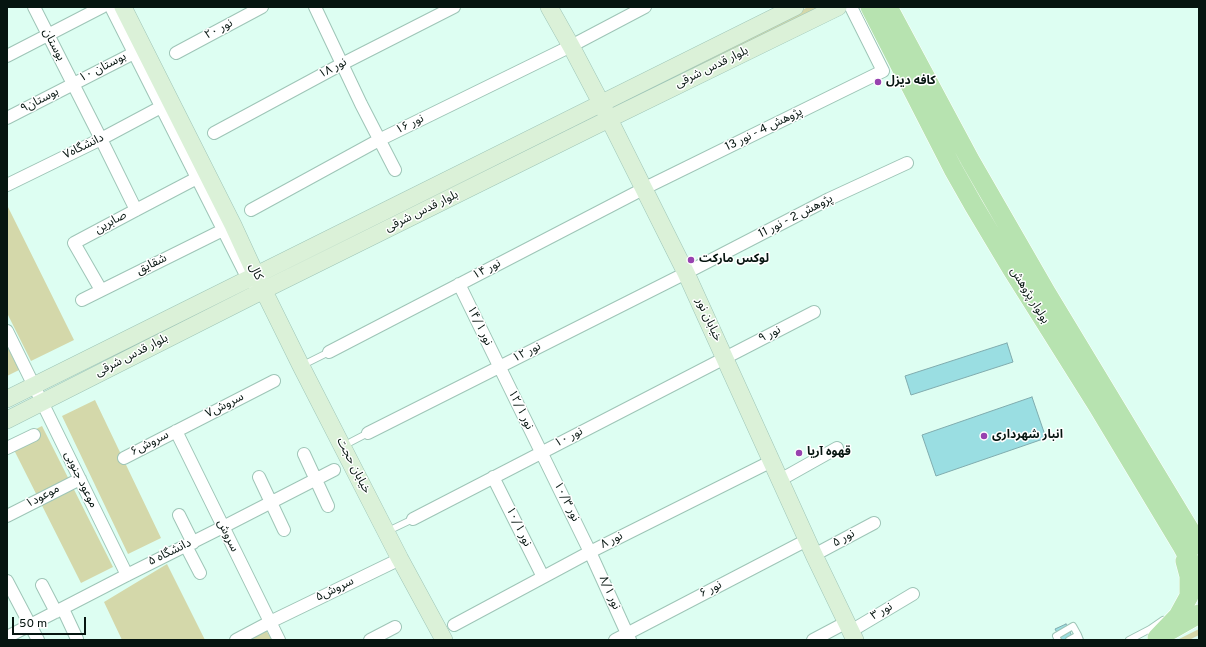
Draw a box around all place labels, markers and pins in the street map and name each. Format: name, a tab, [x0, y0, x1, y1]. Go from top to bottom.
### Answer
place label: کافه دیزل	[886, 75, 936, 89]
marker: کافه دیزل	[873, 77, 883, 87]
place label: لوکس مارکت	[699, 253, 769, 267]
marker: لوکس مارکت	[686, 255, 696, 265]
place label: انبار شهرداری	[992, 429, 1063, 443]
marker: انبار شهرداری	[979, 431, 989, 441]
place label: قهوه آریا	[807, 446, 851, 460]
marker: قهوه آریا	[794, 448, 804, 458]

